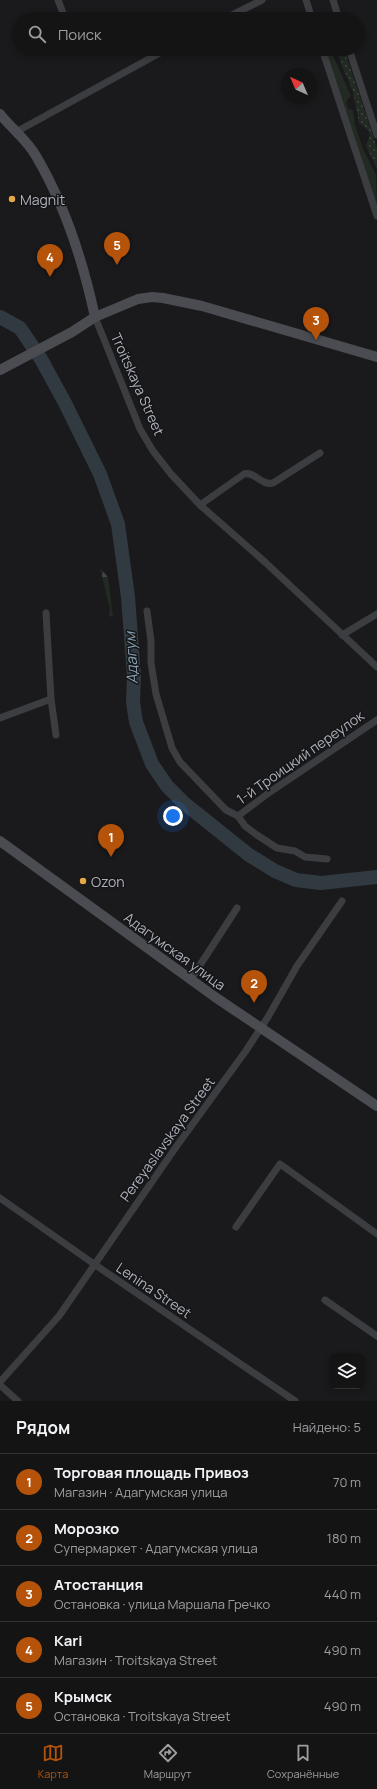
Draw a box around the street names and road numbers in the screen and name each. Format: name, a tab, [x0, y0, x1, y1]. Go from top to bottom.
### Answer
street label: Troitskaya Street	[107, 330, 169, 439]
street label: 1-й Троицкий переулок	[233, 705, 368, 808]
street label: Адагумская улица	[120, 908, 230, 994]
street label: Pereyaslavskaya Street	[115, 1072, 219, 1205]
street label: Lenina Street	[113, 1258, 196, 1322]

